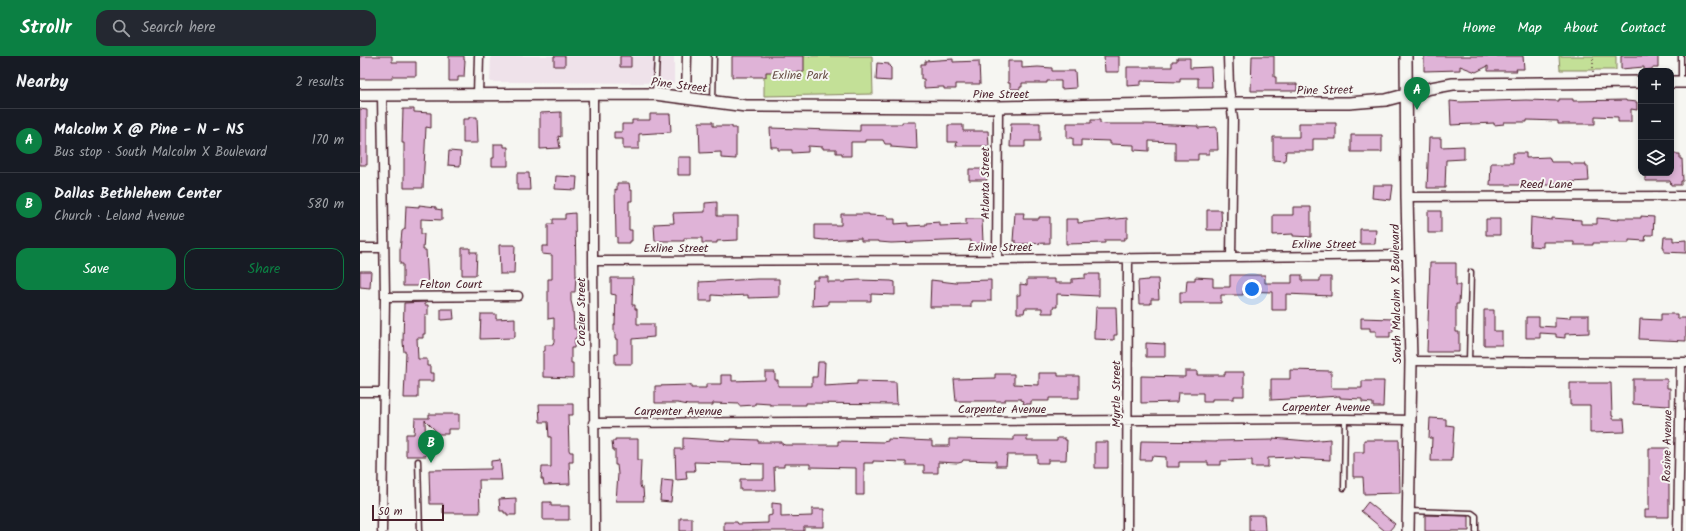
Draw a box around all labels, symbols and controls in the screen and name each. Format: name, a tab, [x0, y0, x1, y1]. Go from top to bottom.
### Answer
search box	[96, 10, 376, 46]
text: Strollr	[20, 13, 72, 43]
text: Search here	[142, 16, 216, 40]
icon: search	[110, 17, 132, 39]
text: Home	[1462, 17, 1496, 39]
text: Map	[1518, 17, 1542, 39]
text: About	[1564, 17, 1598, 39]
text: Contact	[1620, 17, 1666, 39]
park label: Exline Park	[772, 66, 829, 85]
map controls	[1638, 68, 1674, 176]
button: +	[1638, 68, 1674, 104]
text: Nearby	[16, 69, 68, 96]
text: 2 results	[296, 72, 344, 93]
street label: Pine Street	[650, 73, 708, 98]
pin: A	[1404, 77, 1430, 110]
street label: Pine Street	[1297, 81, 1354, 100]
street label: Pine Street	[973, 85, 1030, 104]
button: −	[1638, 104, 1674, 140]
text: Malcolm X @ Pine - N - NS	[54, 118, 244, 142]
text: A	[25, 130, 33, 151]
text: 170 m	[312, 130, 344, 151]
button: layers	[1638, 140, 1674, 176]
text: Bus stop · South Malcolm X Boulevard	[54, 142, 267, 163]
street label: Atlanta Street	[976, 146, 995, 219]
street label: Reed Lane	[1520, 175, 1573, 194]
text: Dallas Bethlehem Center	[54, 182, 221, 206]
text: B	[25, 194, 33, 215]
text: 580 m	[307, 194, 344, 215]
text: Church · Leland Avenue	[54, 206, 185, 227]
street label: South Malcolm X Boulevard	[1386, 223, 1407, 364]
street label: Exline Street	[1292, 235, 1357, 254]
street label: Exline Street	[968, 238, 1033, 257]
street label: Exline Street	[644, 239, 709, 258]
button: Save	[16, 248, 176, 290]
button: Share	[184, 248, 344, 290]
street label: Felton Court	[420, 275, 483, 294]
street label: Crozier Street	[572, 277, 591, 347]
your location	[1242, 279, 1262, 299]
street label: Myrtle Street	[1107, 360, 1126, 428]
street label: Carpenter Avenue	[1282, 398, 1371, 417]
street label: Carpenter Avenue	[958, 400, 1047, 419]
street label: Carpenter Avenue	[634, 402, 723, 421]
street label: Rosine Avenue	[1657, 409, 1678, 482]
pin: B	[418, 430, 444, 463]
scale bar	[372, 503, 444, 522]
text: 50 m	[378, 503, 403, 521]

